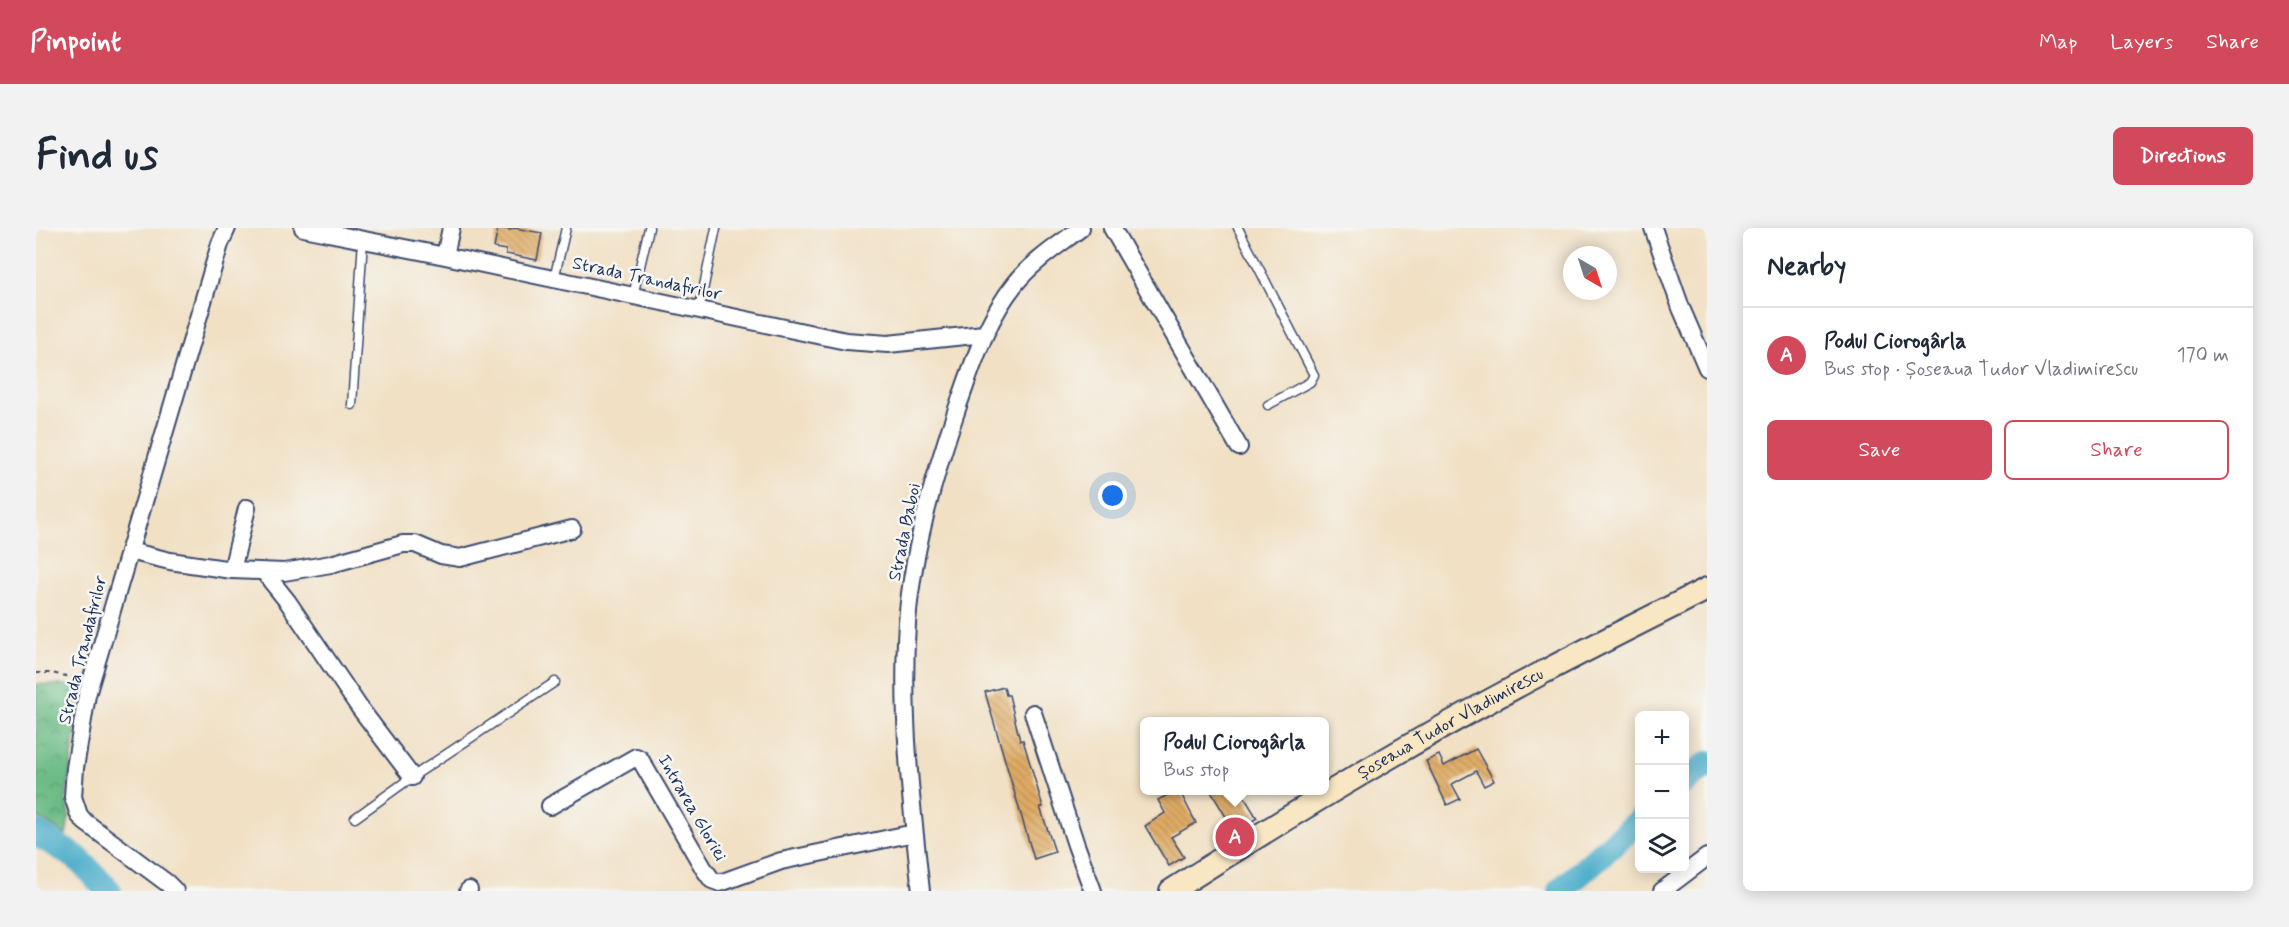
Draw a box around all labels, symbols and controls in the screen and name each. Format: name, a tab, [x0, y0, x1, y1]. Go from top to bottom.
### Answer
text: Pinpoint	[30, 24, 121, 61]
text: Map	[2039, 28, 2077, 56]
text: Layers	[2110, 28, 2173, 56]
text: Share	[2206, 28, 2259, 56]
button: Directions	[2113, 127, 2253, 185]
text: Find us	[36, 129, 158, 184]
north arrow	[1563, 246, 1617, 300]
text: Nearby	[1767, 250, 1846, 284]
street label: Strada Trandafirilor	[570, 251, 724, 307]
text: Podul Ciorogârla	[1824, 328, 1967, 356]
text: A	[1780, 342, 1793, 369]
text: 170 m	[2177, 342, 2229, 369]
text: Bus stop · Șoseaua Tudor Vladimirescu	[1824, 356, 2138, 383]
button: Save	[1767, 420, 1992, 480]
button: Share	[2004, 420, 2229, 480]
street label: Strada Baboi	[883, 481, 927, 583]
your location	[1098, 481, 1127, 510]
street label: Strada Trandafirilor	[53, 573, 113, 727]
street label: Șoseaua Tudor Vladimirescu	[1353, 662, 1548, 785]
map controls	[1635, 711, 1689, 873]
button: +	[1635, 711, 1689, 765]
popup	[1140, 717, 1329, 795]
text: Podul Ciorogârla	[1163, 729, 1306, 757]
street label: Intrarea Gloriei	[652, 750, 732, 866]
text: Bus stop	[1163, 757, 1229, 784]
button: −	[1635, 765, 1689, 819]
pin: A	[1216, 814, 1254, 860]
button: layers	[1635, 819, 1689, 873]

